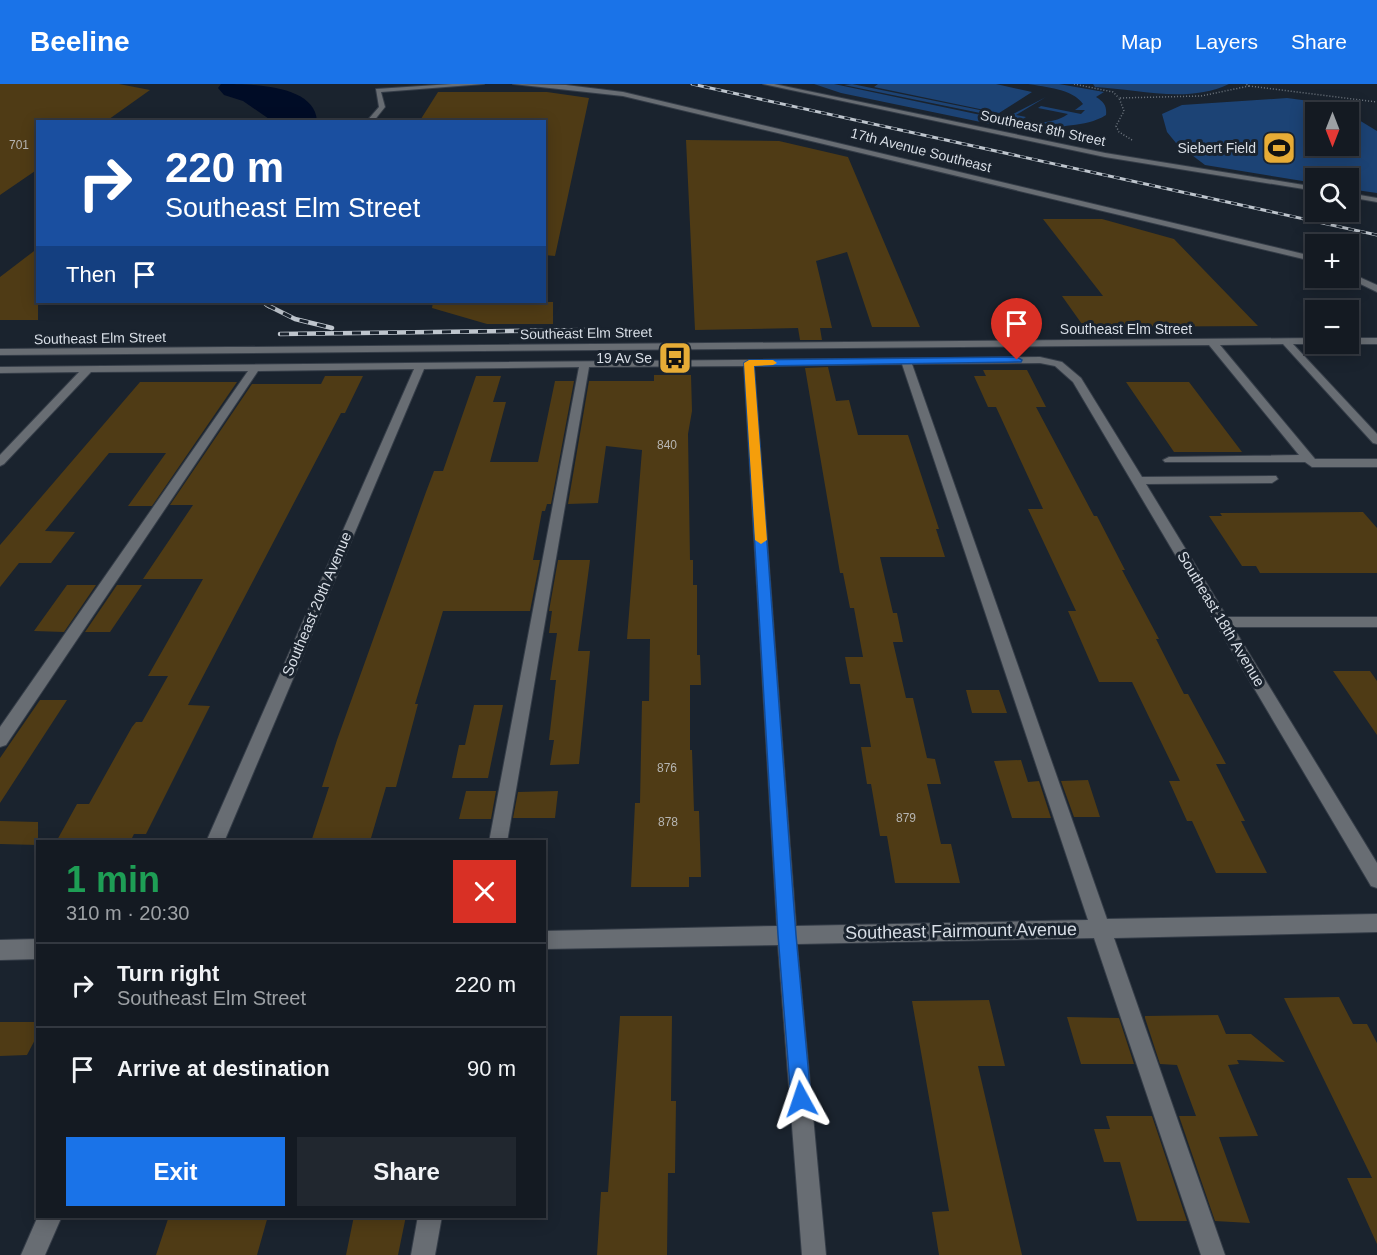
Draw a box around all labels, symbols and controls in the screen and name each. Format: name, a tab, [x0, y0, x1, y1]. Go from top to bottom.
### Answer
text: Beeline	[30, 26, 130, 57]
text: Map	[1121, 30, 1162, 53]
text: Layers	[1195, 30, 1258, 53]
text: Share	[1291, 30, 1347, 53]
north arrow	[1305, 102, 1359, 156]
map controls	[1305, 102, 1359, 354]
street label: Southeast 8th Street	[979, 107, 1107, 149]
street label: 17th Avenue Southeast	[849, 125, 993, 175]
sports icon: Siebert Field	[1261, 130, 1297, 166]
house number: 701	[9, 138, 29, 152]
place label: Siebert Field	[1177, 140, 1256, 156]
icon: right	[66, 144, 144, 222]
text: 220 m	[165, 144, 284, 191]
button: search	[1305, 168, 1359, 222]
text: Southeast Elm Street	[165, 193, 420, 223]
button: +	[1305, 234, 1359, 288]
icon: arrive	[128, 258, 161, 291]
text: Then	[66, 262, 116, 287]
pin	[991, 298, 1042, 360]
button: −	[1305, 300, 1359, 354]
icon: arrive	[1000, 307, 1033, 340]
street label: Southeast Elm Street	[1060, 321, 1192, 337]
street label: Southeast Elm Street	[520, 324, 652, 342]
street label: Southeast Elm Street	[34, 329, 166, 347]
bus stop icon: 19 Av Se	[657, 340, 693, 376]
place label: 19 Av Se	[596, 350, 652, 366]
house number: 840	[657, 438, 677, 452]
street label: Southeast 20th Avenue	[278, 529, 355, 678]
street label: Southeast 18th Avenue	[1174, 548, 1269, 689]
house number: 876	[657, 761, 677, 775]
house number: 879	[896, 811, 916, 825]
house number: 878	[658, 815, 678, 829]
text: 1 min	[66, 859, 160, 900]
button: close	[453, 860, 516, 923]
text: 310 m · 20:30	[66, 902, 189, 924]
street label: Southeast Fairmount Avenue	[845, 919, 1077, 943]
text: Turn right	[117, 961, 219, 986]
icon: right	[66, 969, 99, 1002]
text: 220 m	[455, 972, 516, 997]
text: Southeast Elm Street	[117, 987, 306, 1009]
icon: arrive	[66, 1053, 99, 1086]
text: Arrive at destination	[117, 1056, 330, 1081]
text: 90 m	[467, 1056, 516, 1081]
position arrow	[769, 1067, 833, 1131]
button: Exit	[66, 1137, 285, 1206]
button: Share	[297, 1137, 516, 1206]

